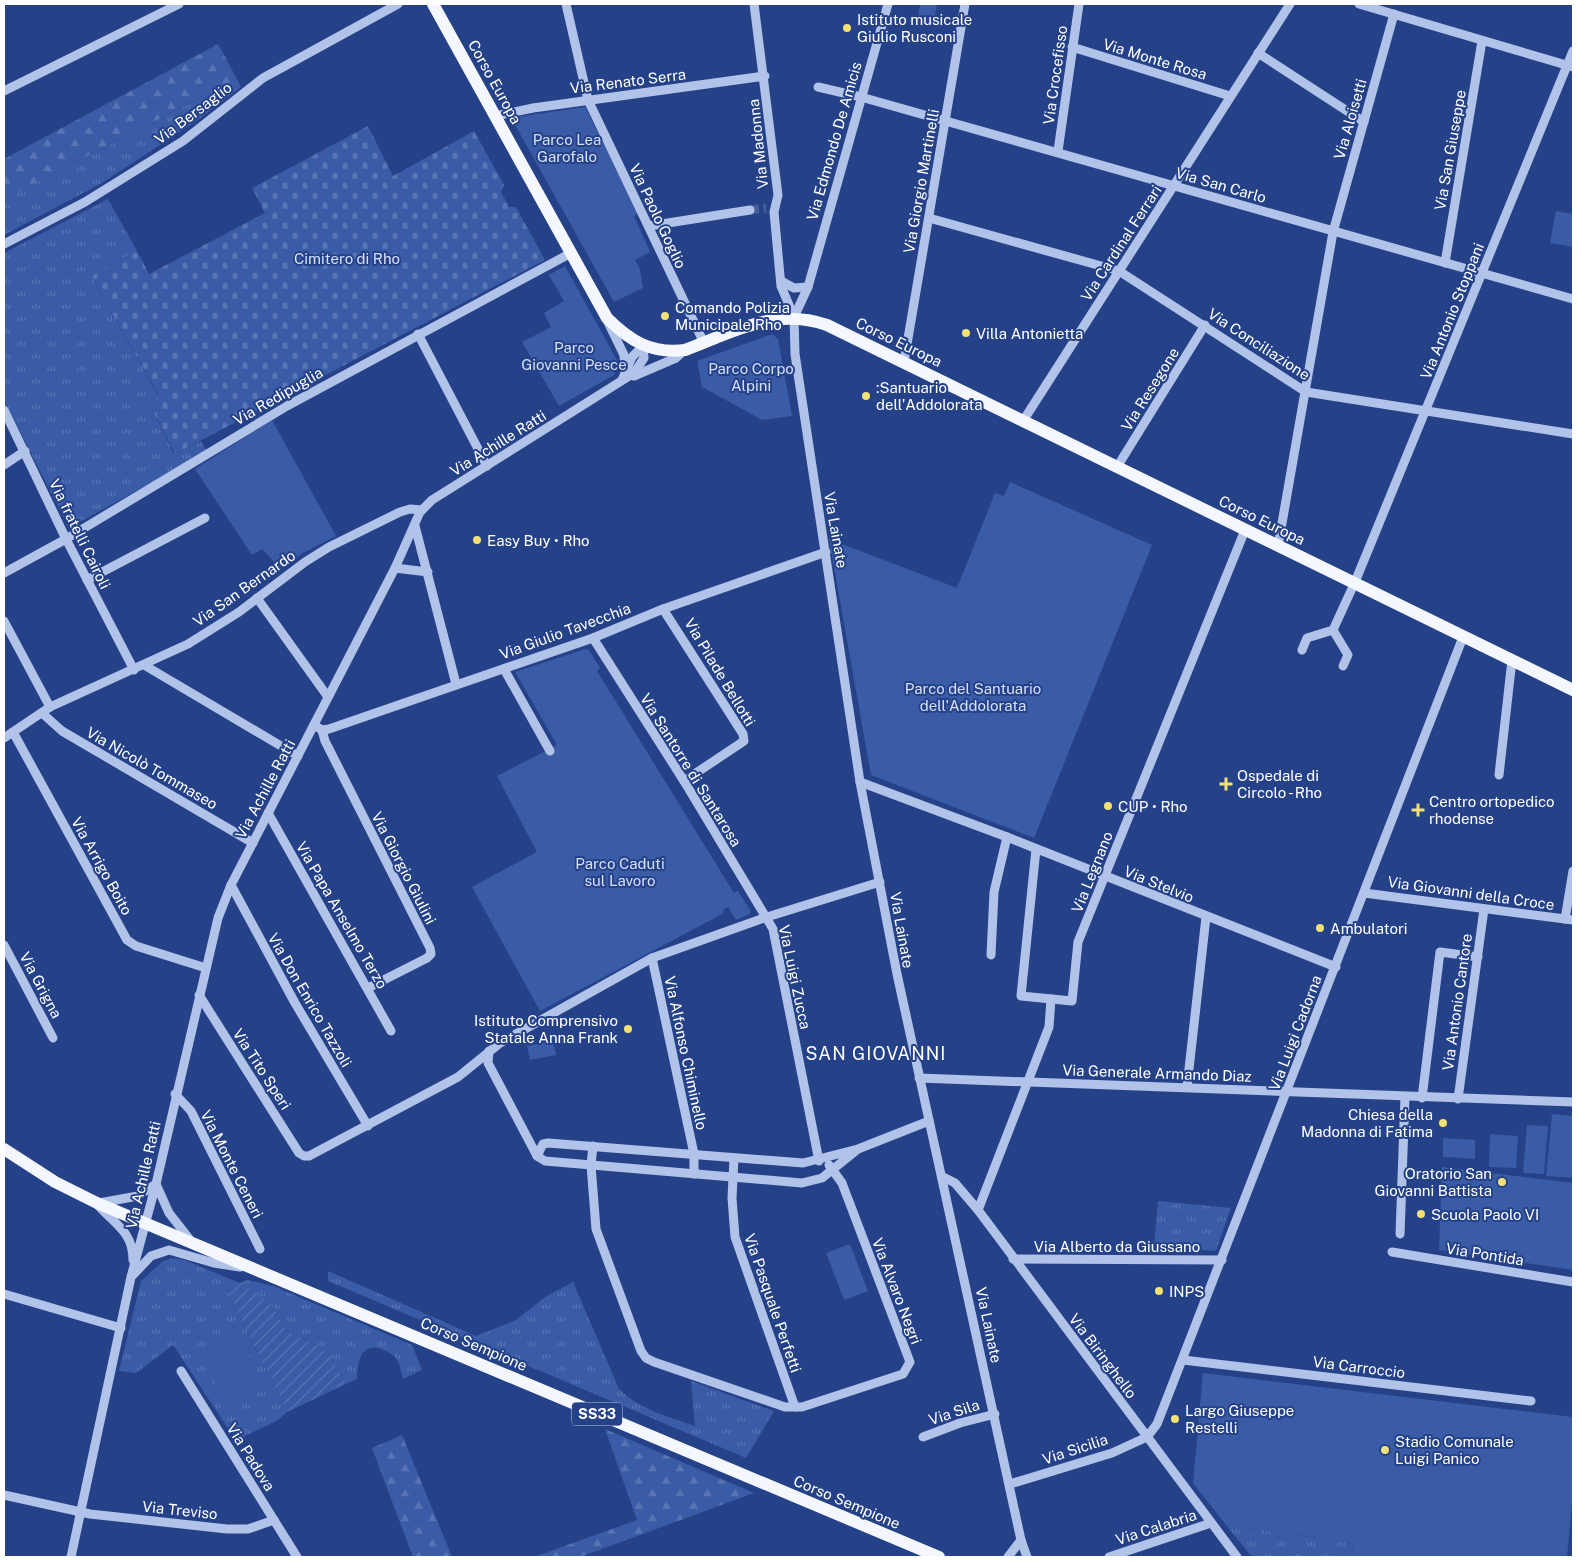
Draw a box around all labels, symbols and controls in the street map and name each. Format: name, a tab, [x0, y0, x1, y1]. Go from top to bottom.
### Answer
place label: Istituto musicale Giulio Rusconi	[857, 11, 972, 45]
marker: Istituto musicale Giulio Rusconi	[841, 22, 853, 34]
street label: Via Crocefisso	[1040, 24, 1070, 126]
street label: Via Monte Rosa	[1101, 35, 1209, 83]
street label: Corso Europa	[465, 37, 525, 127]
street label: Via Edmondo De Amicis	[803, 60, 865, 222]
street label: Via Renato Serra	[569, 65, 687, 97]
street label: Via Aloisetti	[1330, 77, 1370, 161]
street label: Via Bersaglio	[151, 79, 235, 147]
street label: Via San Giuseppe	[1431, 88, 1469, 212]
street label: Via Madonna	[745, 98, 771, 190]
street label: Via Giorgio Martinelli	[900, 108, 942, 254]
park label: Parco Lea Garofalo	[533, 131, 601, 165]
street label: Via Paolo Goglio	[626, 161, 690, 271]
street label: Via San Carlo	[1174, 164, 1268, 206]
street label: Via Cardinal Ferrari	[1077, 182, 1165, 304]
street label: Via Antonio Stoppani	[1417, 240, 1487, 382]
park label: Cimitero di Rho	[294, 250, 400, 267]
place label: Comando Polizia Municipale Rho	[675, 299, 790, 333]
street label: Via Conciliazione	[1205, 305, 1313, 383]
marker: Comando Polizia Municipale Rho	[659, 310, 671, 322]
street label: Corso Europa	[853, 314, 945, 370]
place label: Villa Antonietta	[976, 325, 1083, 342]
marker: Villa Antonietta	[960, 327, 972, 339]
park label: Parco Giovanni Pesce	[521, 339, 627, 373]
street label: Via Resegone	[1118, 344, 1182, 434]
park label: Parco Corpo Alpini	[708, 360, 794, 394]
street label: Via Redipuglia	[230, 364, 326, 428]
place label: :Santuario dell'Addolorata	[876, 379, 982, 413]
marker: :Santuario dell'Addolorata	[860, 390, 872, 402]
street label: Via Achille Ratti	[447, 407, 549, 479]
street label: Via fratelli Cairoli	[46, 476, 114, 592]
street label: Via Lainate	[821, 491, 851, 569]
street label: Corso Europa	[1216, 492, 1308, 548]
place label: Easy Buy • Rho	[487, 532, 590, 549]
marker: Easy Buy • Rho	[471, 534, 483, 546]
street label: Via San Bernardo	[190, 546, 298, 630]
street label: Via Giulio Tavecchia	[497, 599, 633, 663]
street label: Via Pilade Bellotti	[681, 615, 759, 729]
park label: Parco del Santuario dell'Addolorata	[905, 680, 1041, 714]
street label: Via Santorre di Santarosa	[637, 690, 745, 850]
street label: Via Nicolò Tommaseo	[83, 723, 221, 813]
street label: Via Achille Ratti	[232, 737, 298, 841]
place label: Ospedale di Circolo - Rho	[1237, 767, 1322, 801]
marker: Ospedale di Circolo - Rho	[1219, 777, 1233, 791]
place label: Centro ortopedico rhodense	[1429, 793, 1555, 827]
place label: CUP • Rho	[1118, 798, 1188, 815]
marker: CUP • Rho	[1102, 800, 1114, 812]
marker: Centro ortopedico rhodense	[1411, 803, 1425, 817]
street label: Via Giorgio Giulini	[368, 809, 440, 927]
street label: Via Arrigo Boito	[68, 814, 136, 918]
street label: Via Legnano	[1068, 829, 1116, 915]
street label: Via Papa Anselmo Terzo	[293, 838, 391, 992]
park label: Parco Caduti sul Lavoro	[575, 855, 665, 889]
street label: Via Stelvio	[1122, 862, 1196, 906]
street label: Via Giovanni della Croce	[1387, 873, 1555, 913]
street label: Via Lainate	[887, 891, 917, 969]
place label: Ambulatori	[1330, 920, 1408, 937]
marker: Ambulatori	[1314, 922, 1326, 934]
street label: Via Luigi Zucca	[776, 923, 814, 1031]
street label: Via Don Enrico Tazzoli	[265, 930, 355, 1070]
street label: Via Antonio Cantore	[1439, 932, 1475, 1072]
street label: Via Grigna	[16, 949, 66, 1021]
street label: Via Luigi Cadorna	[1265, 973, 1325, 1093]
street label: Via Alfonso Chiminello	[661, 975, 711, 1131]
place label: Istituto Comprensivo Statale Anna Frank	[474, 1012, 618, 1046]
marker: Istituto Comprensivo Statale Anna Frank	[622, 1023, 634, 1035]
street label: Via Tito Speri	[230, 1025, 294, 1113]
district label: SAN GIOVANNI	[806, 1043, 946, 1064]
street label: Via Generale Armando Diaz	[1062, 1061, 1252, 1085]
place label: Chiesa della Madonna di Fatima	[1301, 1106, 1433, 1140]
street label: Via Monte Ceneri	[197, 1107, 267, 1221]
marker: Chiesa della Madonna di Fatima	[1437, 1117, 1449, 1129]
street label: Via Achille Ratti	[122, 1120, 164, 1230]
place label: Oratorio San Giovanni Battista	[1374, 1165, 1492, 1199]
marker: Oratorio San Giovanni Battista	[1496, 1176, 1508, 1188]
place label: Scuola Paolo VI	[1431, 1206, 1539, 1223]
marker: Scuola Paolo VI	[1415, 1208, 1427, 1220]
street label: Via Pasquale Perfetti	[741, 1231, 805, 1375]
street label: Via Alvaro Negri	[869, 1235, 925, 1347]
street label: Via Alberto da Giussano	[1034, 1238, 1200, 1255]
street label: Via Pontida	[1445, 1239, 1525, 1269]
place label: INPS	[1169, 1283, 1204, 1300]
marker: INPS	[1153, 1285, 1165, 1297]
street label: Via Lainate	[973, 1286, 1005, 1364]
street label: Via Biringhello	[1066, 1310, 1140, 1402]
street label: Corso Sempione	[418, 1314, 530, 1374]
street label: Via Carroccio	[1312, 1353, 1406, 1381]
street label: Via Sila	[926, 1396, 982, 1428]
road number: SS33	[572, 1402, 622, 1426]
place label: Largo Giuseppe Restelli	[1185, 1402, 1294, 1436]
marker: Largo Giuseppe Restelli	[1169, 1413, 1181, 1425]
street label: Via Padova	[224, 1420, 278, 1494]
street label: Via Sicilia	[1040, 1430, 1110, 1468]
place label: Stadio Comunale Luigi Panico	[1395, 1433, 1514, 1467]
marker: Stadio Comunale Luigi Panico	[1379, 1444, 1391, 1456]
street label: Corso Sempione	[791, 1472, 903, 1532]
street label: Via Treviso	[142, 1498, 218, 1522]
street label: Via Calabria	[1114, 1506, 1198, 1548]

